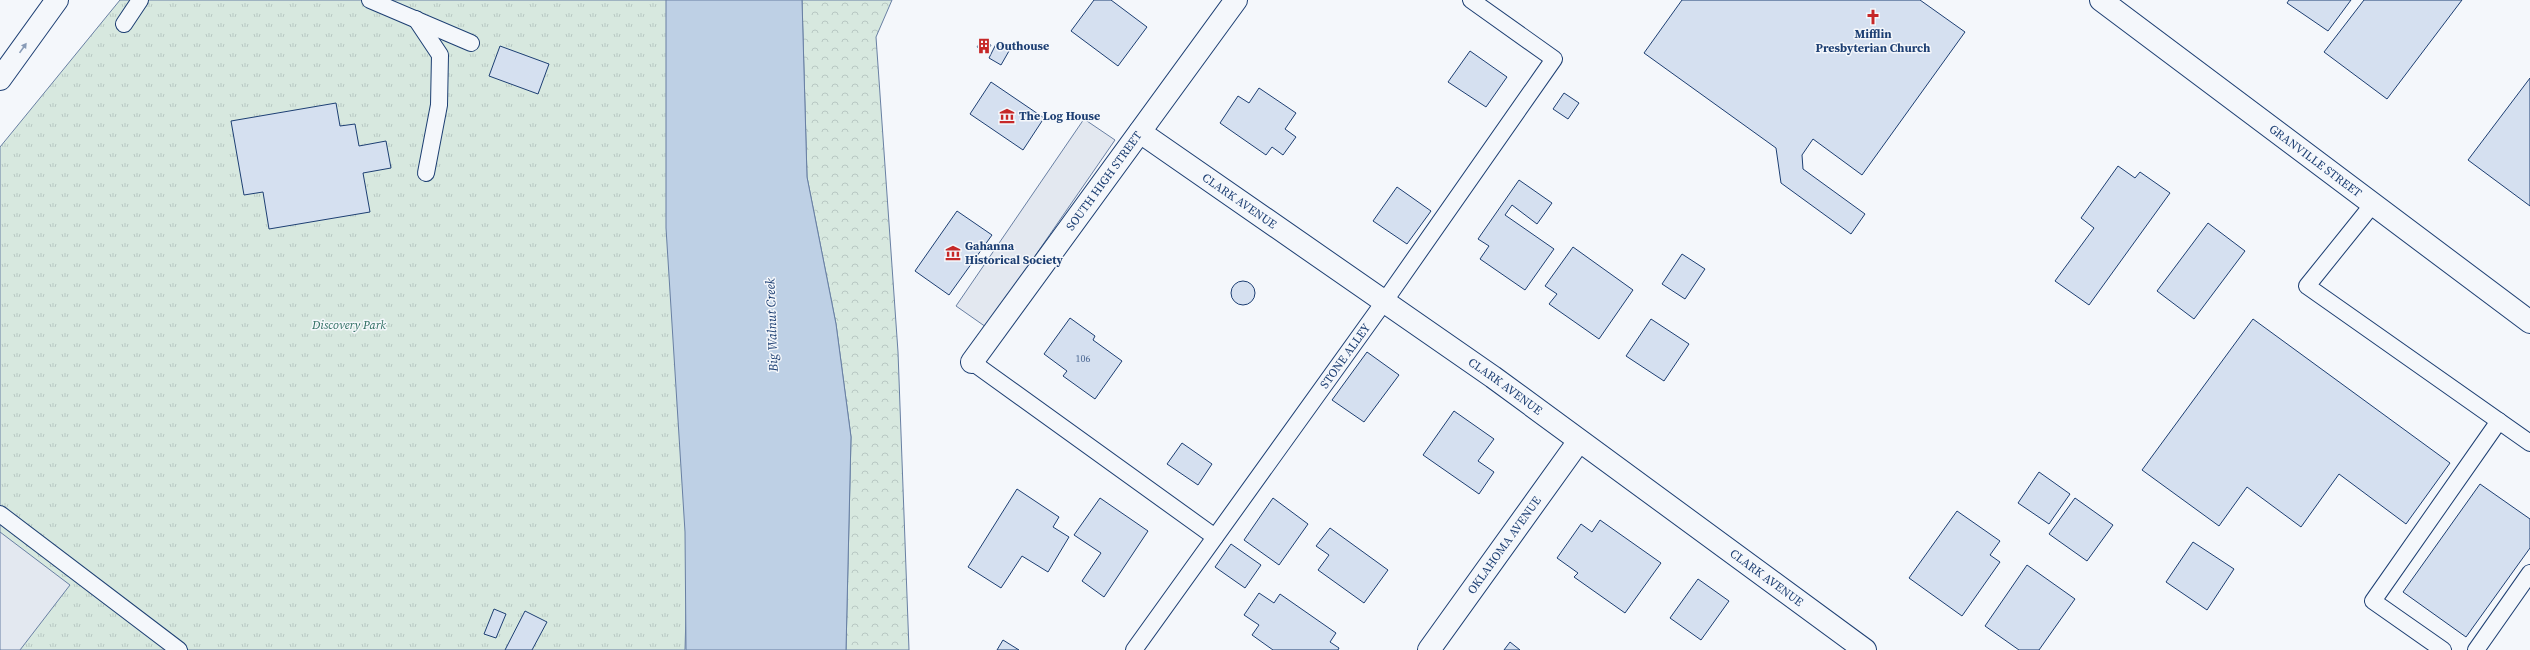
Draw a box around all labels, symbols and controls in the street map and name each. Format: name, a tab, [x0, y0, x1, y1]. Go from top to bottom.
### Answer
church icon: Mifflin Presbyterian Church	[1864, 8, 1882, 26]
place label: Mifflin Presbyterian Church	[1816, 26, 1931, 56]
building icon: Outhouse	[975, 37, 993, 55]
place label: Outhouse	[996, 38, 1049, 54]
one-way arrow	[19, 42, 27, 53]
museum icon: The Log House	[998, 107, 1016, 125]
place label: The Log House	[1019, 108, 1100, 124]
street label: GRANVILLE STREET	[2266, 121, 2366, 201]
street label: SOUTH HIGH STREET	[1062, 127, 1146, 234]
street label: CLARK AVENUE	[1199, 169, 1280, 233]
place label: Gahanna Historical Society	[965, 238, 1064, 268]
museum icon: Gahanna Historical Society	[944, 244, 962, 262]
water label: Big Walnut Creek	[761, 277, 782, 373]
park label: Discovery Park	[311, 317, 386, 333]
street label: STONE ALLEY	[1316, 320, 1374, 392]
house number: 106	[1076, 352, 1091, 365]
street label: CLARK AVENUE	[1465, 354, 1545, 418]
street label: OKLAHOMA AVENUE	[1464, 493, 1545, 597]
street label: CLARK AVENUE	[1727, 545, 1807, 610]

